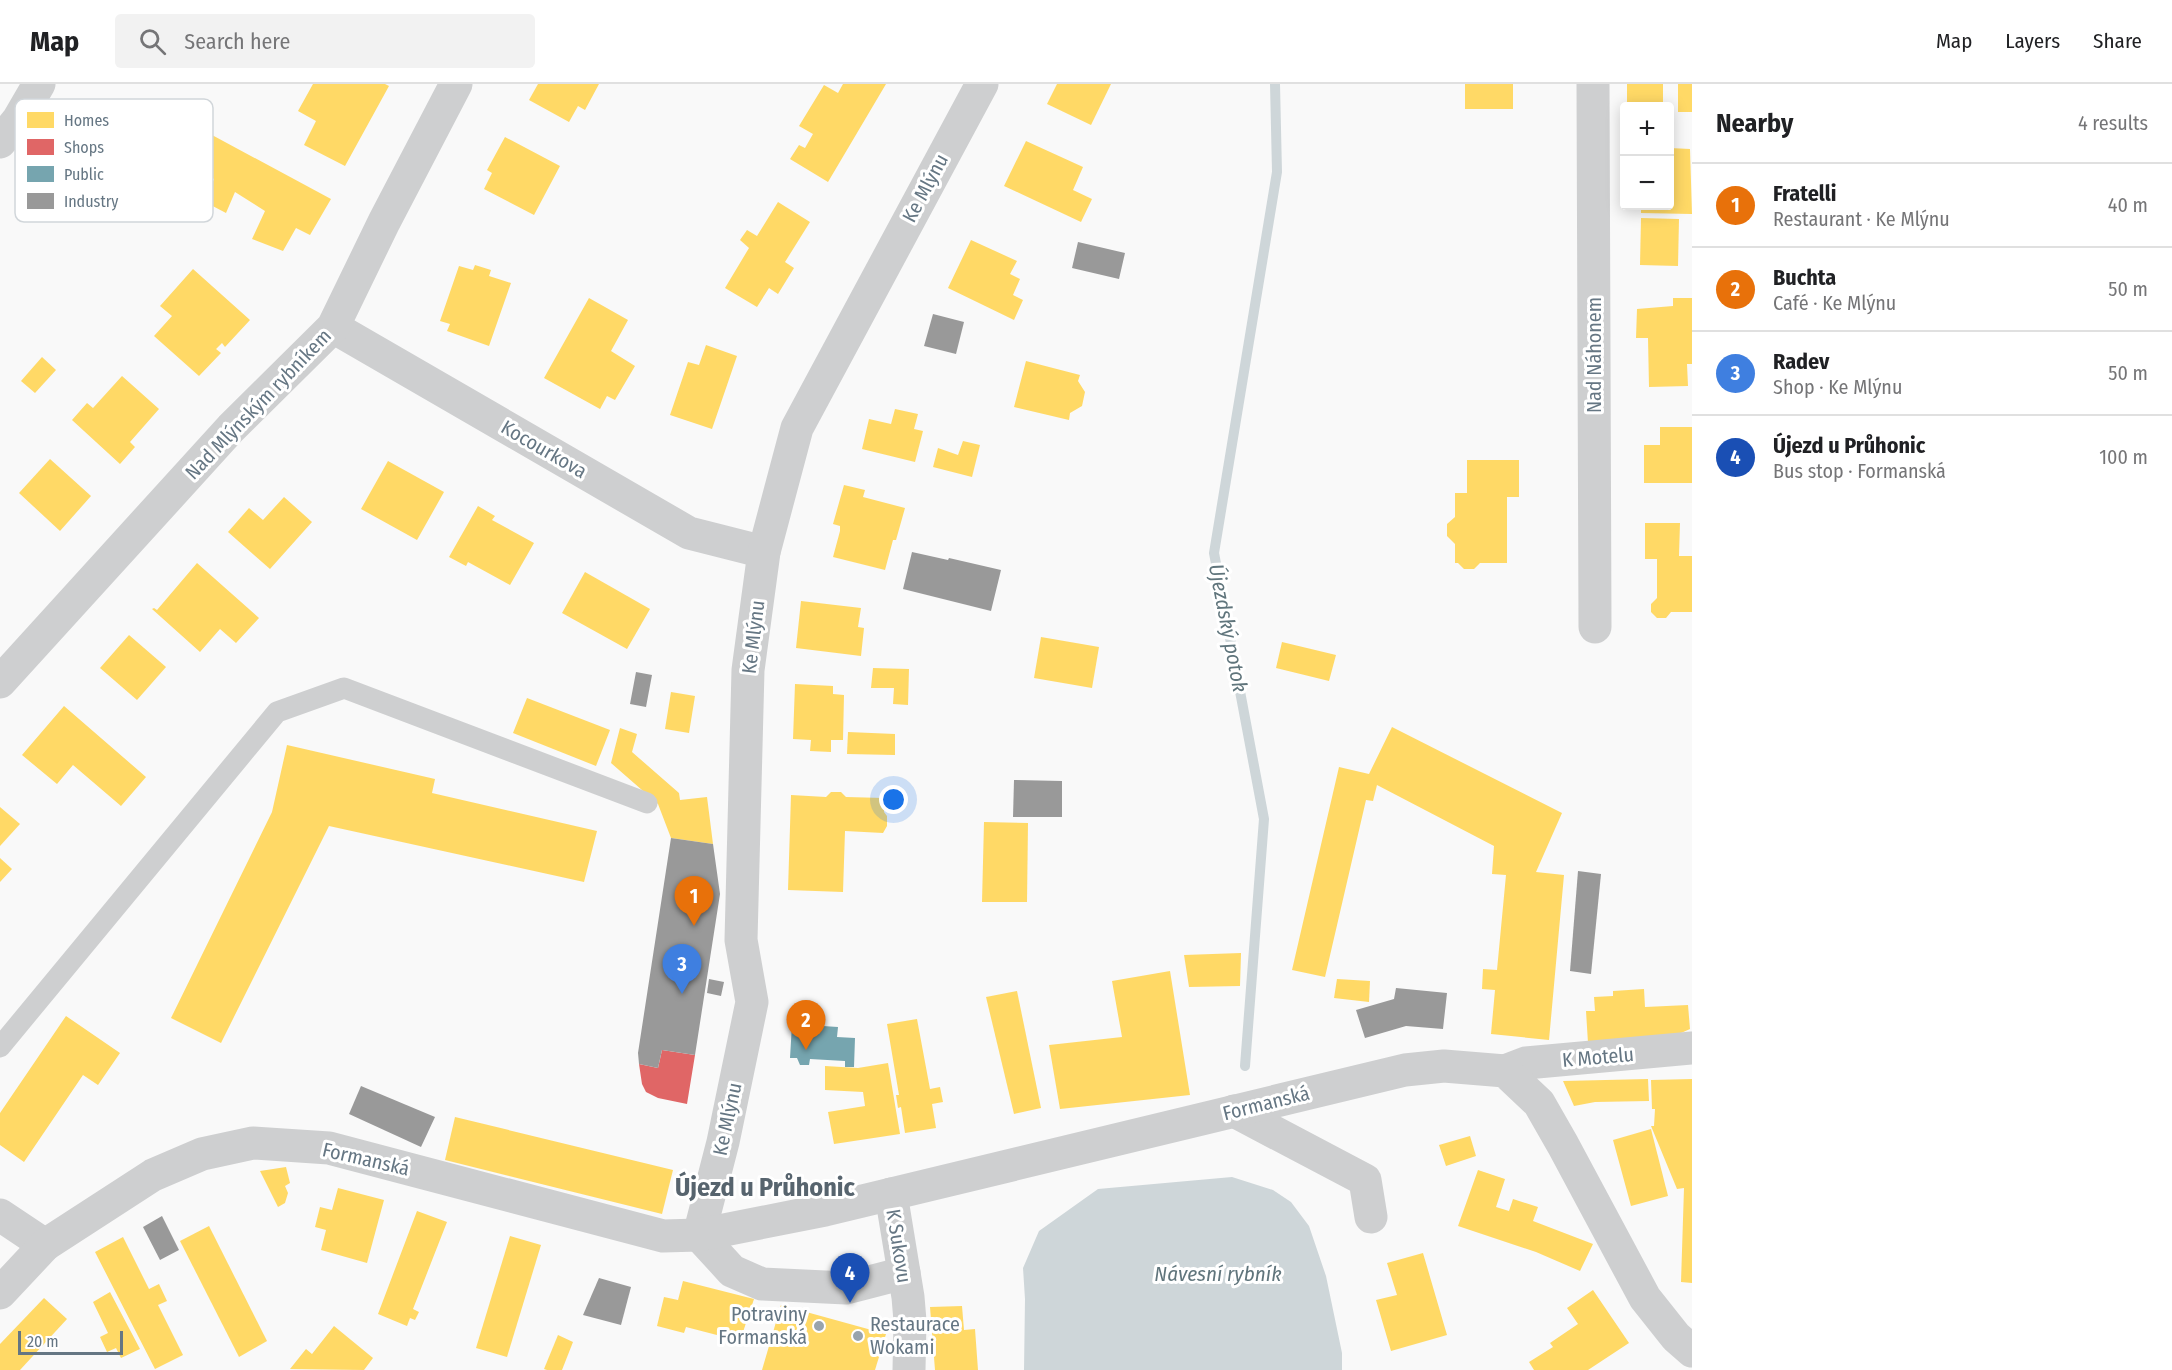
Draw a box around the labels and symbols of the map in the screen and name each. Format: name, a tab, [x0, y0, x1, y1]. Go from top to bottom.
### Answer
legend	[15, 99, 213, 222]
text: Homes	[64, 111, 109, 130]
text: Shops	[64, 138, 104, 157]
street label: Ke Mlýnu	[897, 150, 953, 226]
text: Public	[64, 165, 104, 184]
text: Industry	[64, 192, 119, 211]
street label: Nad Náhonem	[1582, 297, 1606, 413]
street label: Nad Mlýnským rybníkem	[180, 324, 336, 484]
street label: Kocourkova	[497, 415, 591, 483]
water label: Újezdský potok	[1203, 562, 1253, 694]
street label: Ke Mlýnu	[737, 599, 769, 675]
your location	[879, 785, 908, 814]
pin: 1	[674, 876, 714, 926]
pin: 3	[662, 944, 702, 994]
pin: 2	[786, 1000, 826, 1050]
street label: K Motelu	[1561, 1042, 1635, 1072]
street label: Ke Mlýnu	[708, 1080, 746, 1158]
street label: Formanská	[1220, 1081, 1312, 1125]
street label: Formanská	[320, 1137, 412, 1181]
district label: Újezd u Průhonic	[675, 1171, 856, 1203]
street label: K Sukovu	[881, 1207, 917, 1285]
pin: 4	[830, 1254, 870, 1303]
water label: Návesní rybník	[1154, 1261, 1282, 1287]
place label: Potraviny Formanská	[718, 1302, 807, 1349]
place label: Restaurace Wokami	[870, 1312, 960, 1359]
marker: Potraviny Formanská	[812, 1319, 826, 1333]
scale bar	[18, 1328, 123, 1356]
marker: Restaurace Wokami	[851, 1329, 865, 1343]

